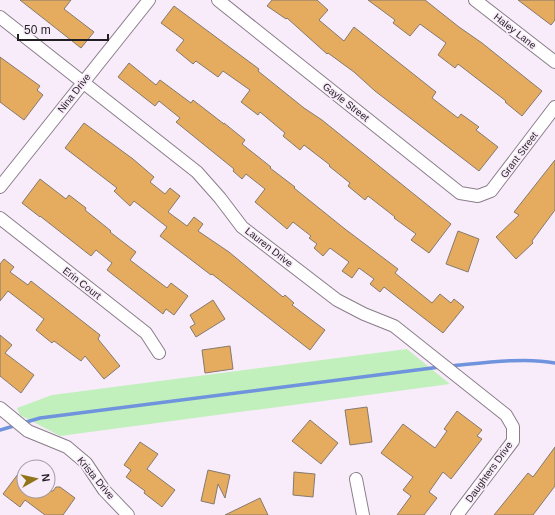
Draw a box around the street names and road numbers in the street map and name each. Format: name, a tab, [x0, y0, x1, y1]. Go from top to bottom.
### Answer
street label: Haley Lane	[492, 11, 539, 51]
street label: Nina Drive	[55, 71, 93, 115]
street label: Gayle Street	[321, 81, 371, 124]
street label: Grant Street	[498, 130, 540, 180]
street label: Lauren Drive	[243, 225, 295, 269]
street label: Erin Court	[61, 265, 103, 301]
street label: Daughters Drive	[463, 439, 515, 504]
street label: Krista Drive	[75, 455, 117, 502]

